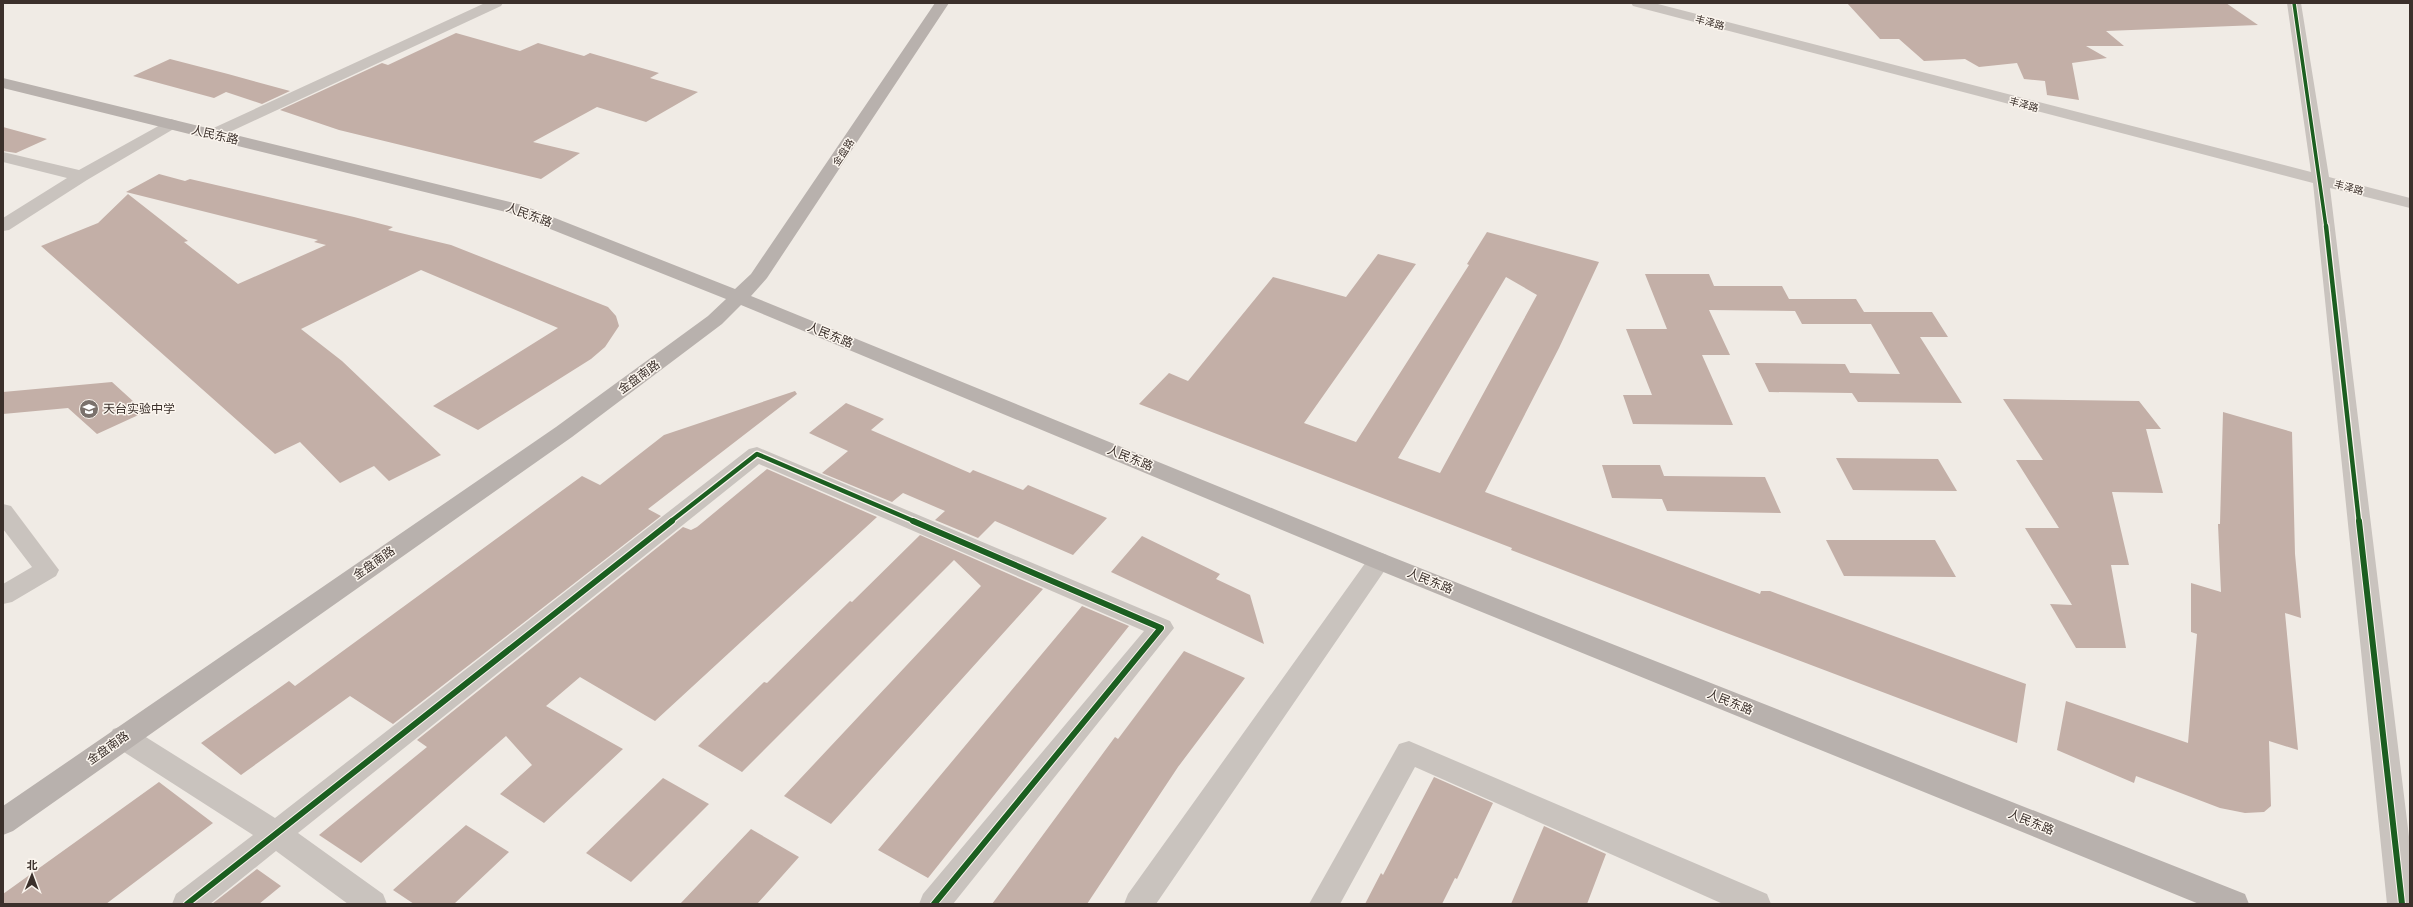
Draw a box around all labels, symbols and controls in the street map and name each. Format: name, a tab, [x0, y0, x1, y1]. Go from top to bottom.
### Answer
street label: 丰泽路	[1694, 11, 1726, 33]
street label: 丰泽路	[2008, 93, 2040, 115]
street label: 人民东路	[190, 121, 240, 148]
street label: 金盘路	[829, 136, 857, 168]
street label: 丰泽路	[2333, 176, 2365, 198]
street label: 人民东路	[504, 198, 555, 231]
street label: 人民东路	[805, 318, 856, 351]
street label: 金盘南路	[614, 356, 663, 398]
school or university icon: 天台实验中学	[78, 398, 100, 420]
place label: 天台实验中学	[103, 400, 175, 417]
street label: 人民东路	[1105, 441, 1156, 474]
street label: 金盘南路	[349, 542, 398, 583]
street label: 人民东路	[1405, 564, 1456, 597]
street label: 人民东路	[1705, 685, 1756, 718]
street label: 金盘南路	[83, 727, 132, 768]
street label: 人民东路	[2006, 805, 2057, 838]
north arrow	[12, 855, 52, 895]
text: 北	[27, 857, 38, 872]

